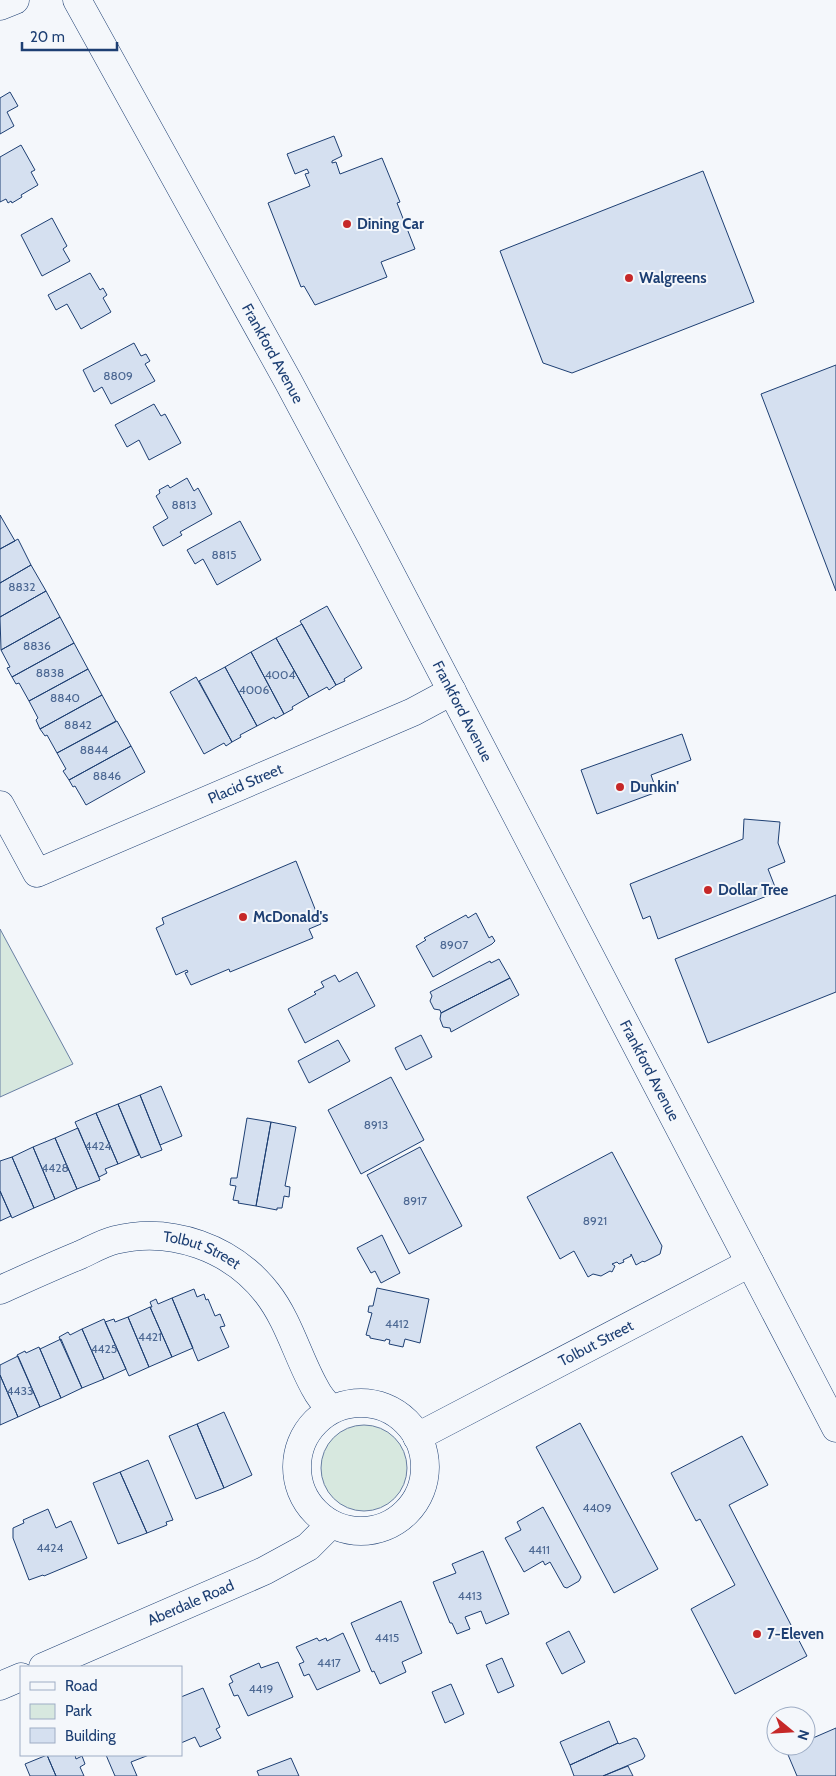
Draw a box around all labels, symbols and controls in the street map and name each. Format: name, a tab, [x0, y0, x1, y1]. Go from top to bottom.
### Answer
scale bar	[22, 20, 118, 52]
text: 20 m	[30, 28, 65, 46]
place label: Dining Car	[357, 215, 424, 233]
marker: Dining Car	[341, 218, 353, 230]
place label: Walgreens	[639, 269, 707, 287]
marker: Walgreens	[623, 272, 635, 284]
street label: Frankford Avenue	[238, 300, 307, 407]
house number: 8809	[103, 368, 133, 383]
house number: 8813	[172, 497, 196, 512]
house number: 8815	[212, 547, 236, 562]
house number: 8832	[8, 579, 36, 594]
house number: 8836	[23, 638, 51, 653]
street label: Frankford Avenue	[429, 658, 496, 765]
house number: 8838	[36, 665, 64, 680]
house number: 4004	[265, 667, 295, 682]
house number: 4006	[239, 682, 269, 697]
house number: 8840	[50, 690, 80, 705]
house number: 8842	[64, 717, 92, 732]
house number: 8844	[80, 742, 108, 757]
street label: Placid Street	[205, 760, 285, 808]
house number: 8846	[93, 768, 121, 783]
place label: Dunkin'	[630, 778, 679, 796]
marker: Dunkin'	[614, 781, 626, 793]
place label: Dollar Tree	[718, 881, 789, 899]
marker: Dollar Tree	[702, 884, 714, 896]
place label: McDonald's	[253, 908, 328, 926]
marker: McDonald's	[237, 911, 249, 923]
house number: 8907	[440, 937, 468, 952]
street label: Frankford Avenue	[616, 1017, 683, 1124]
house number: 8913	[364, 1117, 388, 1132]
house number: 4424	[84, 1138, 112, 1153]
house number: 4428	[41, 1160, 69, 1175]
house number: 8917	[403, 1193, 427, 1208]
house number: 8921	[583, 1213, 607, 1228]
street label: Tolbut Street	[162, 1228, 244, 1273]
house number: 4412	[385, 1316, 409, 1331]
street label: Tolbut Street	[556, 1317, 636, 1370]
house number: 4421	[138, 1329, 162, 1344]
house number: 4425	[91, 1341, 117, 1356]
house number: 4433	[7, 1383, 33, 1398]
house number: 4409	[582, 1500, 612, 1515]
house number: 4424	[36, 1540, 64, 1555]
house number: 4411	[528, 1542, 550, 1557]
street label: Aberdale Road	[145, 1576, 237, 1630]
house number: 4413	[458, 1588, 482, 1603]
place label: 7-Eleven	[767, 1625, 824, 1643]
marker: 7-Eleven	[751, 1628, 763, 1640]
house number: 4415	[375, 1630, 399, 1645]
house number: 4417	[317, 1655, 341, 1670]
legend	[20, 1666, 182, 1756]
text: Road	[65, 1677, 98, 1695]
house number: 4419	[249, 1681, 273, 1696]
text: Park	[65, 1702, 92, 1720]
north arrow	[766, 1706, 816, 1756]
text: Building	[65, 1727, 116, 1745]
text: N	[793, 1728, 813, 1743]

